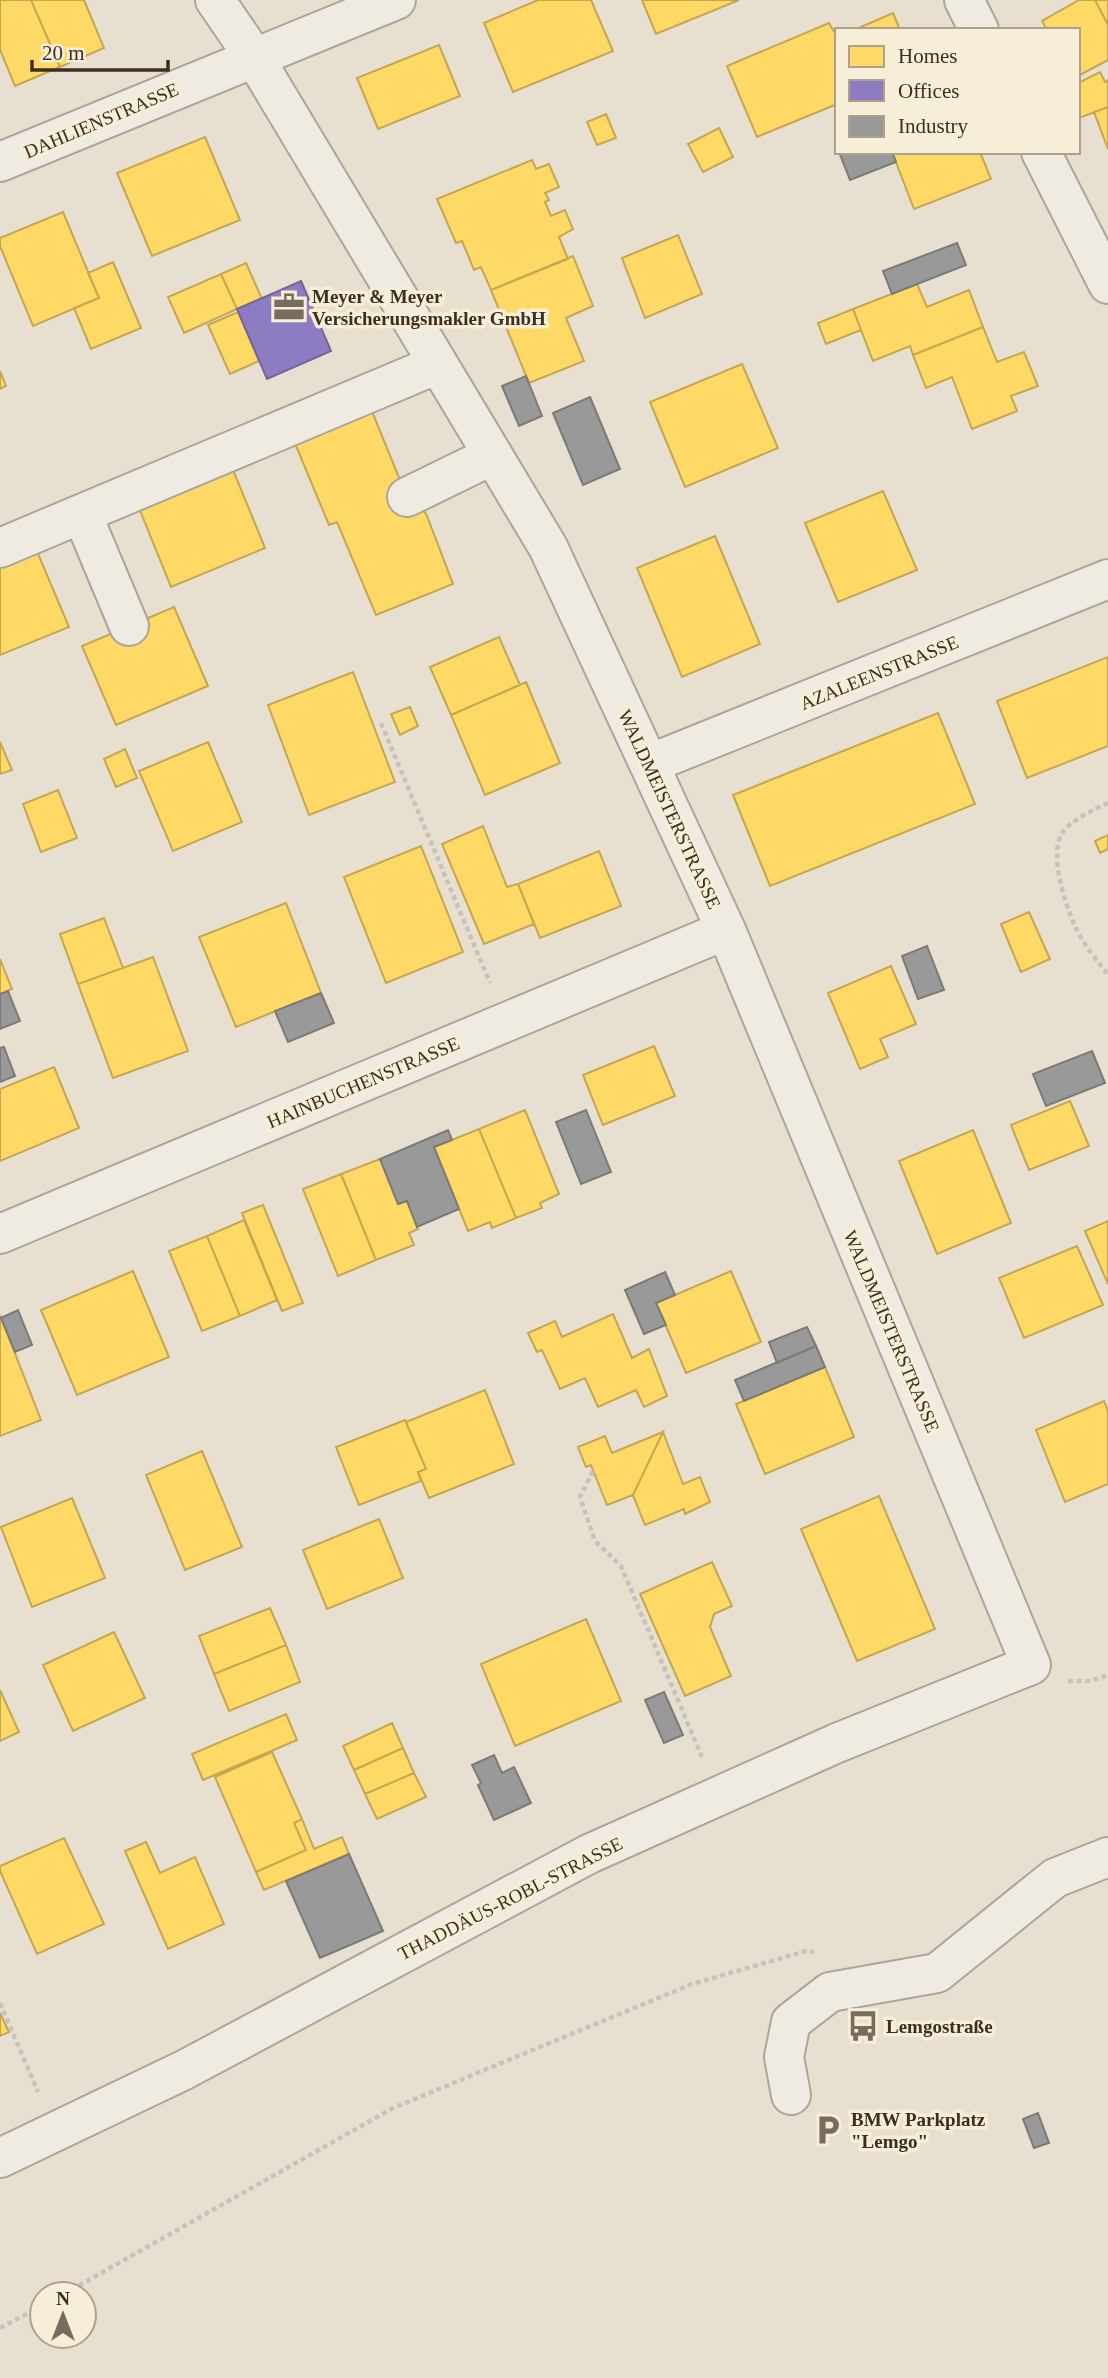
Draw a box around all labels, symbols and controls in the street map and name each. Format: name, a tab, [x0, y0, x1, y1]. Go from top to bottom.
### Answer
scale bar	[32, 28, 168, 72]
legend	[835, 28, 1080, 154]
text: 20 m	[42, 41, 85, 65]
text: Homes	[898, 44, 958, 68]
street label: DAHLIENSTRASSE	[21, 78, 182, 163]
text: Offices	[898, 79, 959, 103]
text: Industry	[898, 114, 968, 138]
place label: Meyer & Meyer Versicherungsmakler GmbH	[312, 286, 546, 329]
office icon: Meyer & Meyer Versicherungsmakler GmbH	[272, 290, 306, 324]
street label: AZALEENSTRASSE	[797, 631, 961, 714]
street label: WALDMEISTERSTRASSE	[614, 706, 725, 912]
street label: HAINBUCHENSTRASSE	[264, 1032, 463, 1133]
street label: WALDMEISTERSTRASSE	[839, 1227, 944, 1435]
street label: THADDÄUS-ROBL-STRASSE	[394, 1833, 626, 1964]
bus stop icon: Lemgostraße	[846, 2009, 880, 2043]
place label: Lemgostraße	[886, 2016, 993, 2037]
place label: BMW Parkplatz "Lemgo"	[851, 2109, 986, 2152]
parking icon: BMW Parkplatz "Lemgo"	[811, 2113, 845, 2147]
north arrow	[28, 2280, 98, 2350]
text: N	[56, 2288, 70, 2309]

